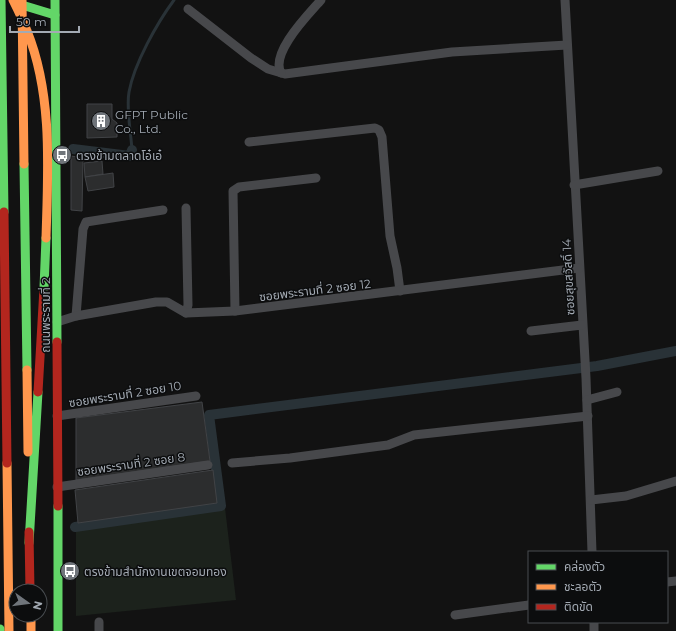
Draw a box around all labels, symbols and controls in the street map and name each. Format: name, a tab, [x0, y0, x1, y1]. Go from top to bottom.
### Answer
scale bar	[10, 8, 79, 34]
text: 50 m	[16, 14, 47, 29]
place label: GFPT Public Co., Ltd.	[115, 107, 188, 136]
building icon: GFPT Public Co., Ltd.	[90, 110, 112, 132]
bus stop icon: ตรงข้ามตลาดโอ๋เอ๋	[51, 144, 73, 166]
place label: ตรงข้ามตลาดโอ๋เอ๋	[76, 148, 162, 163]
street label: ซอยสุขสวัสดิ์ 14	[559, 238, 577, 316]
street label: ซอยพระรามที่ 2 ซอย 12	[258, 275, 372, 304]
street label: ถนนพระรามที่ 2	[37, 277, 53, 353]
street label: ซอยพระรามที่ 2 ซอย 10	[68, 377, 182, 410]
street label: ซอยพระรามที่ 2 ซอย 8	[76, 448, 186, 479]
legend	[528, 551, 668, 623]
text: คล่องตัว	[564, 559, 605, 574]
bus stop icon: ตรงข้ามสำนักงานเขตจอมทอง	[59, 560, 81, 582]
place label: ตรงข้ามสำนักงานเขตจอมทอง	[84, 564, 227, 579]
text: ชะลอตัว	[564, 579, 602, 594]
north arrow	[8, 583, 48, 623]
text: N	[30, 599, 46, 611]
text: ติดขัด	[564, 599, 593, 614]

